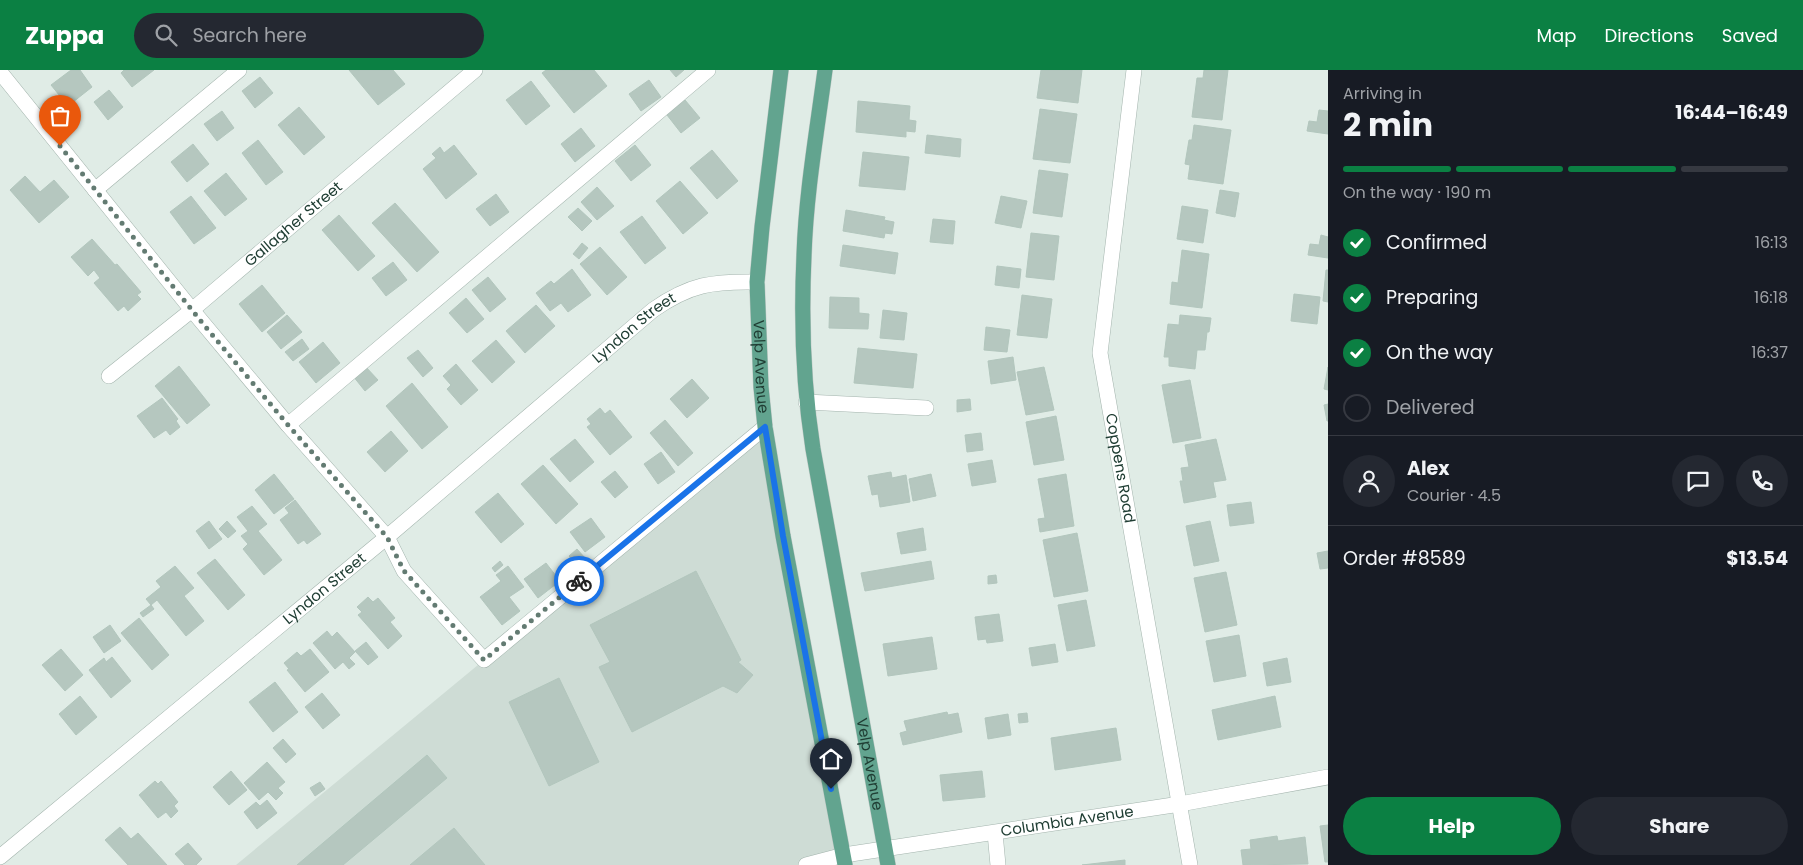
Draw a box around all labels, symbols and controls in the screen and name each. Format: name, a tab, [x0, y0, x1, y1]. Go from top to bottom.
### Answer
search box	[134, 13, 484, 58]
text: Zuppa	[25, 19, 104, 52]
icon: search	[152, 21, 180, 49]
text: Search here	[192, 22, 307, 49]
text: Map	[1537, 23, 1576, 48]
text: Directions	[1604, 23, 1694, 48]
text: Saved	[1722, 23, 1778, 48]
text: Arriving in	[1343, 82, 1422, 105]
pin	[39, 95, 81, 146]
text: 16:44–16:49	[1675, 99, 1788, 126]
icon: bag	[46, 102, 74, 130]
text: 2 min	[1343, 102, 1433, 147]
street label: Gallagher Street	[240, 176, 346, 271]
text: On the way · 190 m	[1343, 181, 1491, 204]
icon: check	[1343, 229, 1371, 257]
text: Confirmed	[1386, 229, 1487, 256]
text: 16:13	[1755, 231, 1788, 254]
icon: check	[1343, 284, 1371, 312]
text: Preparing	[1386, 284, 1478, 311]
text: 16:18	[1754, 286, 1788, 309]
street label: Lyndon Street	[587, 287, 679, 367]
street label: Velp Avenue	[748, 319, 775, 414]
icon: check	[1343, 339, 1371, 367]
text: On the way	[1386, 339, 1493, 366]
text: 16:37	[1751, 341, 1788, 364]
text: Delivered	[1386, 394, 1475, 421]
street label: Coppens Road	[1101, 411, 1141, 525]
button: person	[1343, 455, 1395, 507]
text: Alex	[1407, 455, 1449, 482]
button: chat	[1672, 455, 1724, 507]
button: phone	[1736, 455, 1788, 507]
text: Courier · 4.5	[1407, 484, 1501, 507]
text: Order #8589	[1343, 545, 1466, 572]
text: $13.54	[1726, 545, 1788, 572]
street label: Lyndon Street	[278, 548, 370, 629]
courier	[554, 556, 604, 606]
icon: bike	[565, 567, 593, 595]
street label: Velp Avenue	[852, 716, 889, 812]
pin	[810, 738, 852, 789]
icon: home	[817, 745, 845, 773]
button: Help	[1343, 797, 1561, 855]
button: Share	[1571, 797, 1788, 855]
street label: Columbia Avenue	[999, 800, 1135, 841]

